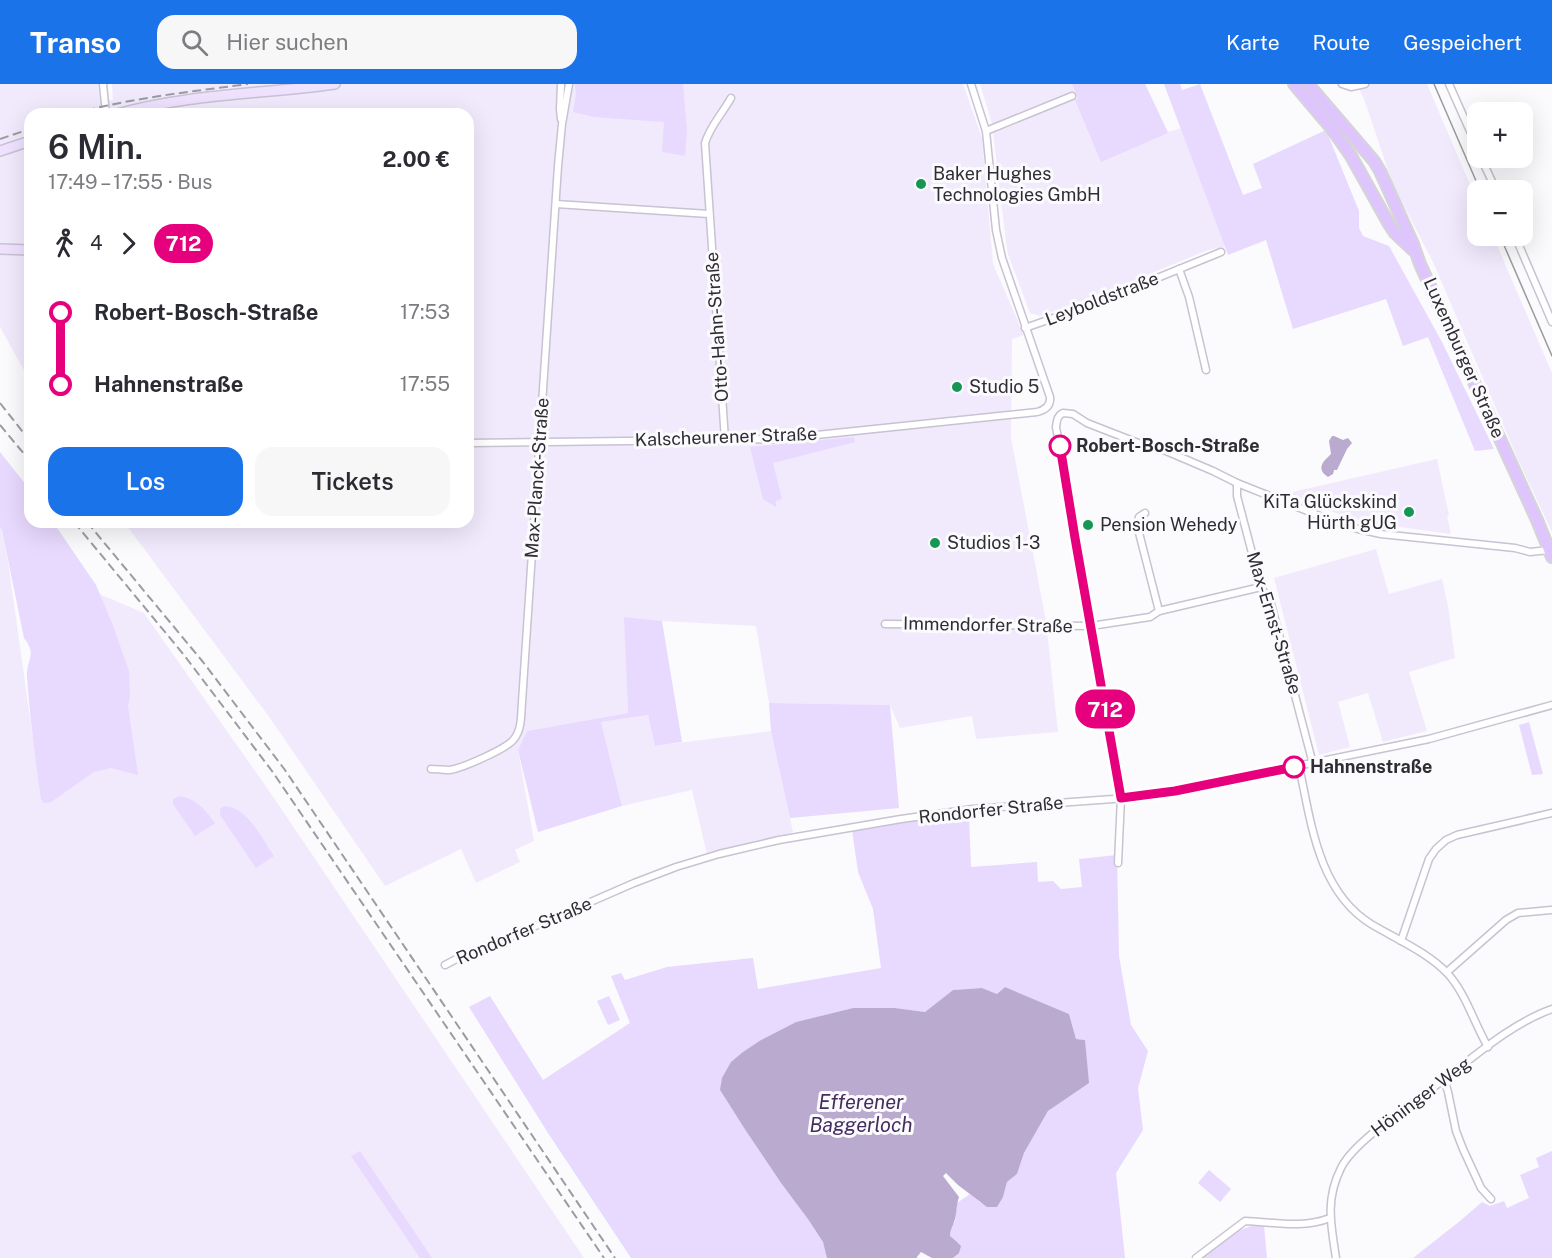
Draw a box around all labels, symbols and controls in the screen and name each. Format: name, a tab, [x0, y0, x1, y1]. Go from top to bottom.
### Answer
search box	[157, 15, 577, 69]
text: Transo	[30, 26, 121, 59]
icon: search	[178, 26, 211, 59]
text: Hier suchen	[226, 29, 349, 55]
text: Karte	[1226, 30, 1280, 55]
text: Route	[1313, 30, 1370, 55]
text: Gespeichert	[1403, 30, 1522, 55]
map controls	[1467, 102, 1533, 246]
button: +	[1467, 102, 1533, 168]
text: 6 Min.	[48, 128, 143, 166]
text: 2.00 €	[383, 146, 450, 172]
place label: Baker Hughes Technologies GmbH	[933, 163, 1101, 205]
text: 17:49 – 17:55 · Bus	[48, 170, 213, 194]
marker: Baker Hughes Technologies GmbH	[914, 177, 928, 191]
button: −	[1467, 180, 1533, 246]
icon: walk	[48, 227, 81, 260]
icon: forward	[112, 227, 145, 260]
text: 4	[90, 231, 103, 255]
text: 712	[166, 231, 201, 256]
street label: Otto-Hahn-Straße	[701, 251, 732, 403]
street label: Leyboldstraße	[1042, 267, 1161, 330]
street label: Luxemburger Straße	[1420, 274, 1509, 441]
text: Robert-Bosch-Straße	[94, 299, 318, 325]
text: 17:53	[400, 300, 450, 324]
text: Hahnenstraße	[94, 371, 244, 397]
text: 17:55	[400, 372, 450, 396]
place label: Studio 5	[969, 376, 1039, 397]
marker: Studio 5	[950, 380, 964, 394]
street label: Max-Planck-Straße	[520, 397, 553, 559]
street label: Kalscheurener Straße	[634, 423, 818, 450]
marker: Robert-Bosch-Straße	[1049, 435, 1071, 457]
place label: Robert-Bosch-Straße	[1076, 435, 1260, 456]
button: Los	[48, 447, 243, 516]
button: Tickets	[255, 447, 450, 516]
place label: KiTa Glückskind Hürth gUG	[1263, 491, 1397, 533]
marker: KiTa Glückskind Hürth gUG	[1402, 505, 1416, 519]
place label: Pension Wehedy	[1100, 514, 1238, 535]
marker: Pension Wehedy	[1081, 518, 1095, 532]
place label: Studios 1-3	[947, 532, 1040, 553]
marker: Studios 1-3	[928, 536, 942, 550]
street label: Max-Ernst-Straße	[1243, 549, 1306, 697]
street label: Immendorfer Straße	[903, 613, 1073, 636]
line badge: 712	[1070, 690, 1140, 728]
text: 712	[1087, 697, 1123, 722]
marker: Hahnenstraße	[1283, 756, 1305, 778]
place label: Hahnenstraße	[1310, 756, 1432, 777]
street label: Rondorfer Straße	[918, 791, 1064, 828]
street label: Rondorfer Straße	[453, 892, 595, 969]
street label: Höninger Weg	[1367, 1052, 1475, 1141]
water label: Efferener Baggerloch	[809, 1090, 913, 1137]

